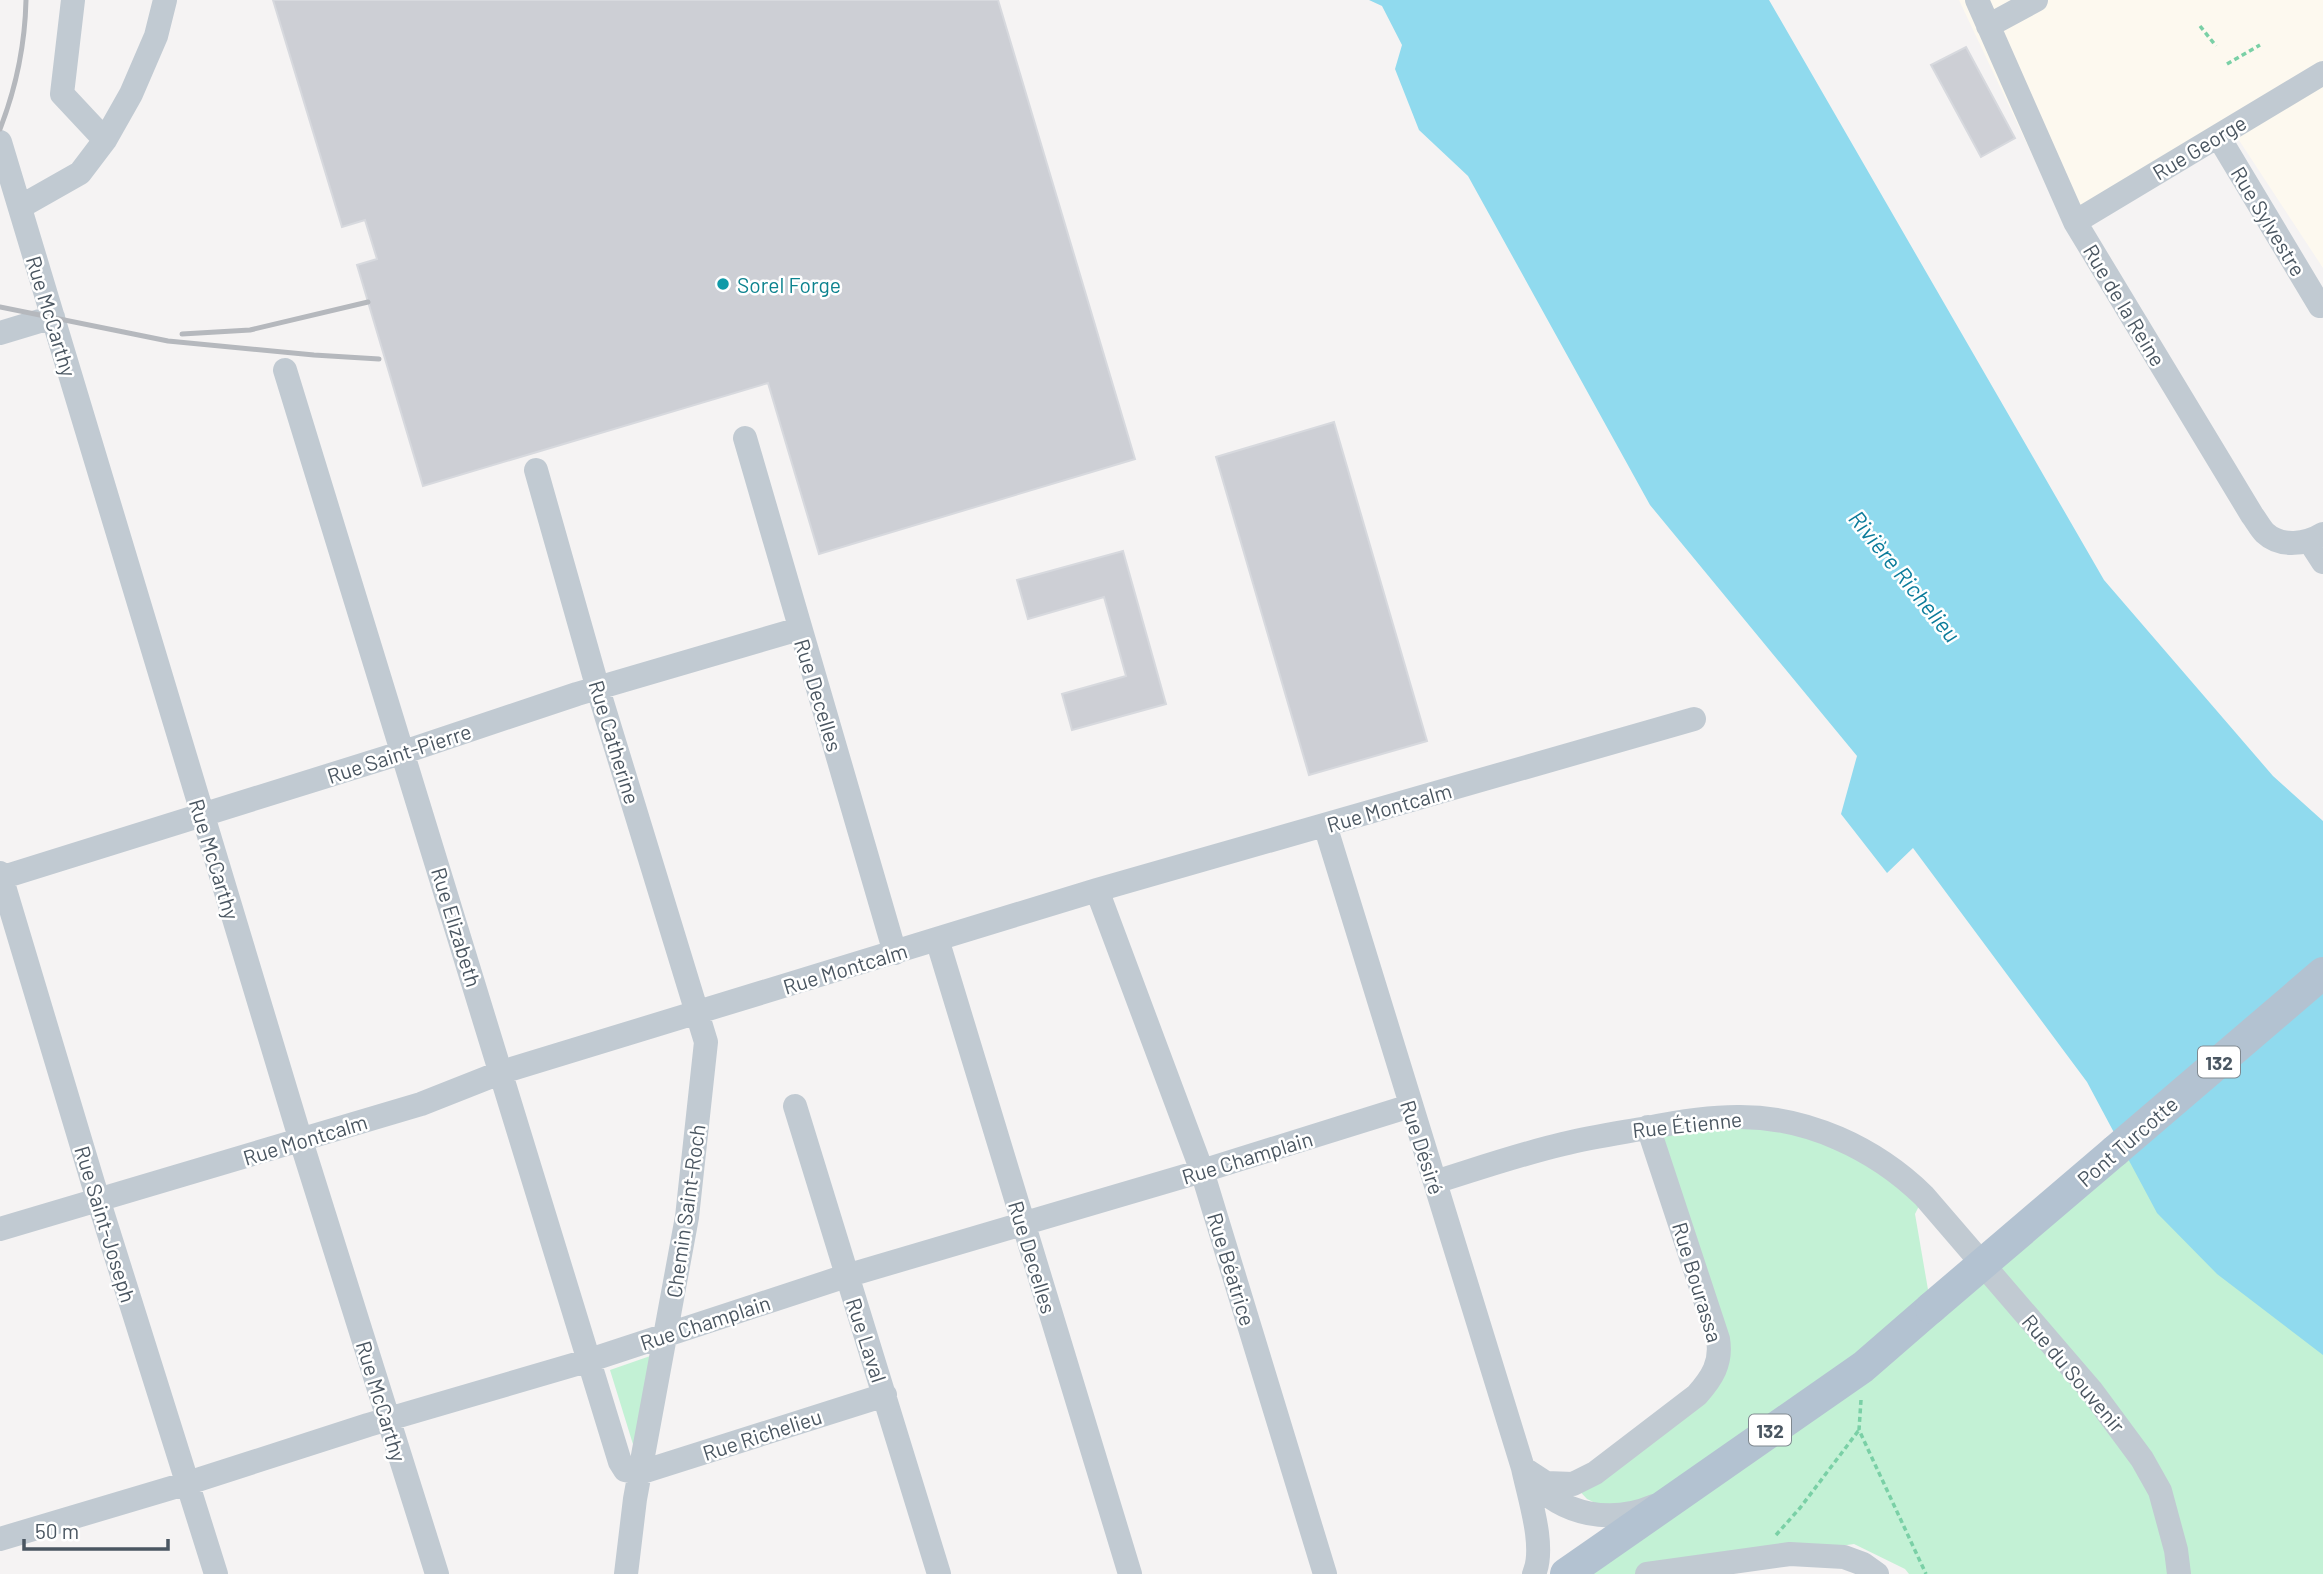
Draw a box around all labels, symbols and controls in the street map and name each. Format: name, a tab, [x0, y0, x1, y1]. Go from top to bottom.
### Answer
street label: Rue George	[2148, 109, 2250, 185]
street label: Rue Sylvestre	[2227, 162, 2311, 280]
street label: Rue de la Reine	[2079, 239, 2171, 371]
street label: Rue McCarthy	[22, 252, 82, 380]
place label: Sorel Forge	[737, 272, 841, 297]
marker: Sorel Forge	[715, 276, 731, 292]
water label: Rivière Richelieu	[1843, 505, 1967, 648]
street label: Rue Decelles	[790, 636, 848, 754]
street label: Rue Catherine	[584, 677, 646, 807]
street label: Rue Saint-Pierre	[324, 718, 474, 788]
street label: Rue Montcalm	[1324, 777, 1454, 837]
street label: Rue McCarthy	[185, 795, 245, 923]
street label: Rue Elizabeth	[427, 864, 487, 990]
street label: Rue Montcalm	[780, 937, 910, 999]
road number: 132	[2198, 1046, 2240, 1078]
street label: Pont Turcotte	[2072, 1091, 2182, 1191]
street label: Rue Désiré	[1396, 1097, 1450, 1197]
street label: Rue Étienne	[1631, 1106, 1743, 1142]
street label: Rue Montcalm	[240, 1108, 370, 1170]
street label: Chemin Saint-Roch	[660, 1123, 710, 1299]
street label: Rue Champlain	[1179, 1125, 1315, 1189]
street label: Rue Saint-Joseph	[70, 1143, 142, 1305]
street label: Rue Decelles	[1004, 1198, 1062, 1316]
street label: Rue Béatrice	[1203, 1209, 1261, 1329]
street label: Rue Bourassa	[1668, 1219, 1728, 1345]
street label: Rue Champlain	[637, 1289, 773, 1355]
street label: Rue Laval	[842, 1295, 892, 1385]
street label: Rue du Souvenir	[2017, 1309, 2131, 1437]
street label: Rue McCarthy	[352, 1337, 412, 1465]
street label: Rue Richelieu	[699, 1403, 825, 1465]
road number: 132	[1749, 1414, 1791, 1446]
scale bar	[24, 1508, 168, 1552]
text: 50 m	[35, 1518, 79, 1543]

